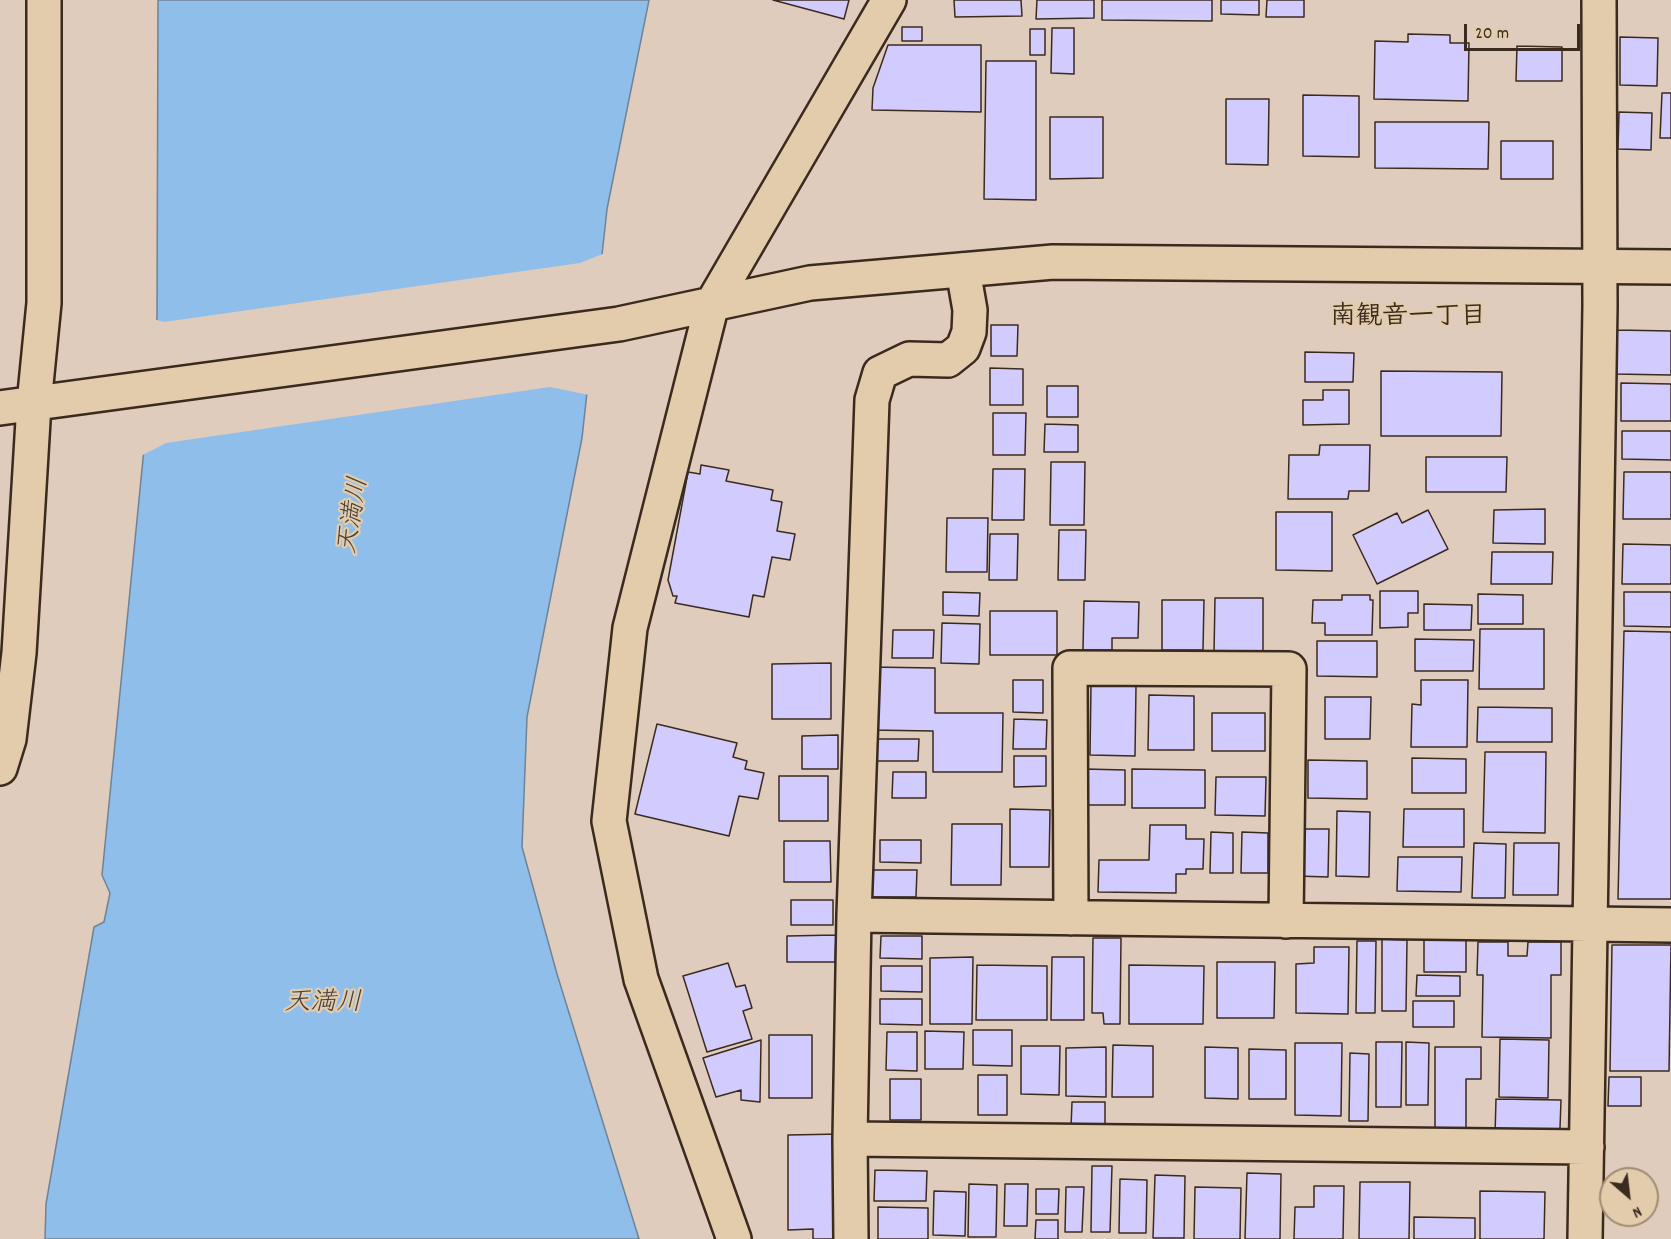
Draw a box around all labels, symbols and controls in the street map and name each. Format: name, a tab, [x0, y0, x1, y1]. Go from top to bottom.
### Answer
scale bar	[1467, 12, 1582, 50]
text: 20 m	[1475, 22, 1509, 47]
district label: 南観音一丁目	[1330, 303, 1486, 335]
water label: 天満川	[334, 475, 378, 557]
water label: 天満川	[284, 989, 362, 1021]
north arrow	[1599, 1167, 1659, 1227]
text: N	[1628, 1200, 1646, 1224]

